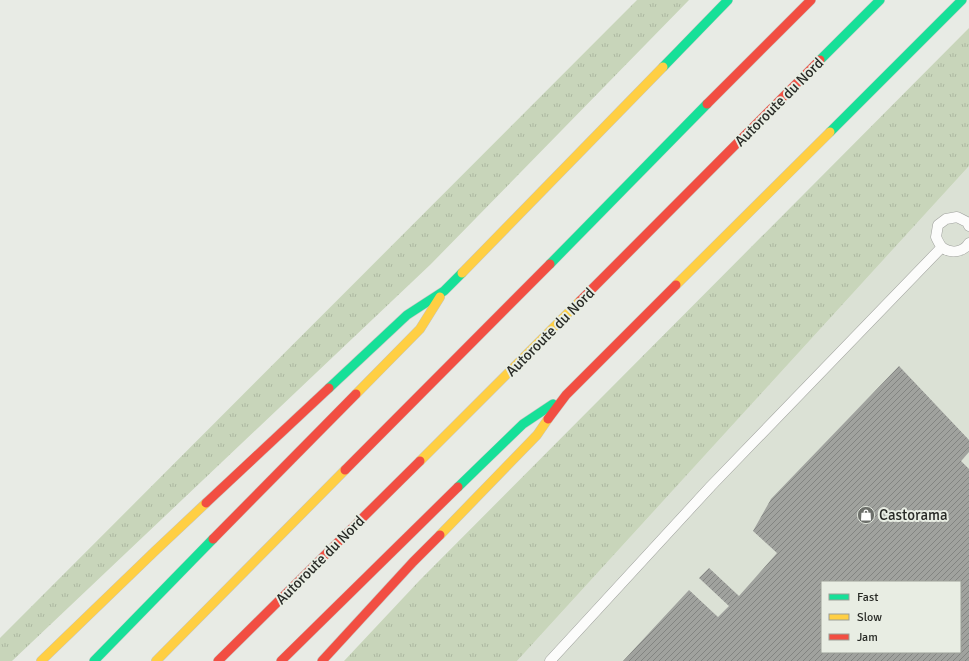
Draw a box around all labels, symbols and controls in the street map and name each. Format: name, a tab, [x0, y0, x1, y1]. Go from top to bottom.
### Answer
street label: Autoroute du Nord	[731, 54, 827, 150]
street label: Autoroute du Nord	[502, 284, 598, 380]
shop icon: Castorama	[856, 505, 876, 525]
place label: Castorama	[879, 506, 948, 524]
street label: Autoroute du Nord	[272, 512, 368, 608]
legend	[821, 581, 961, 653]
text: Fast	[857, 590, 878, 605]
text: Slow	[857, 610, 882, 625]
text: Jam	[857, 630, 878, 645]

